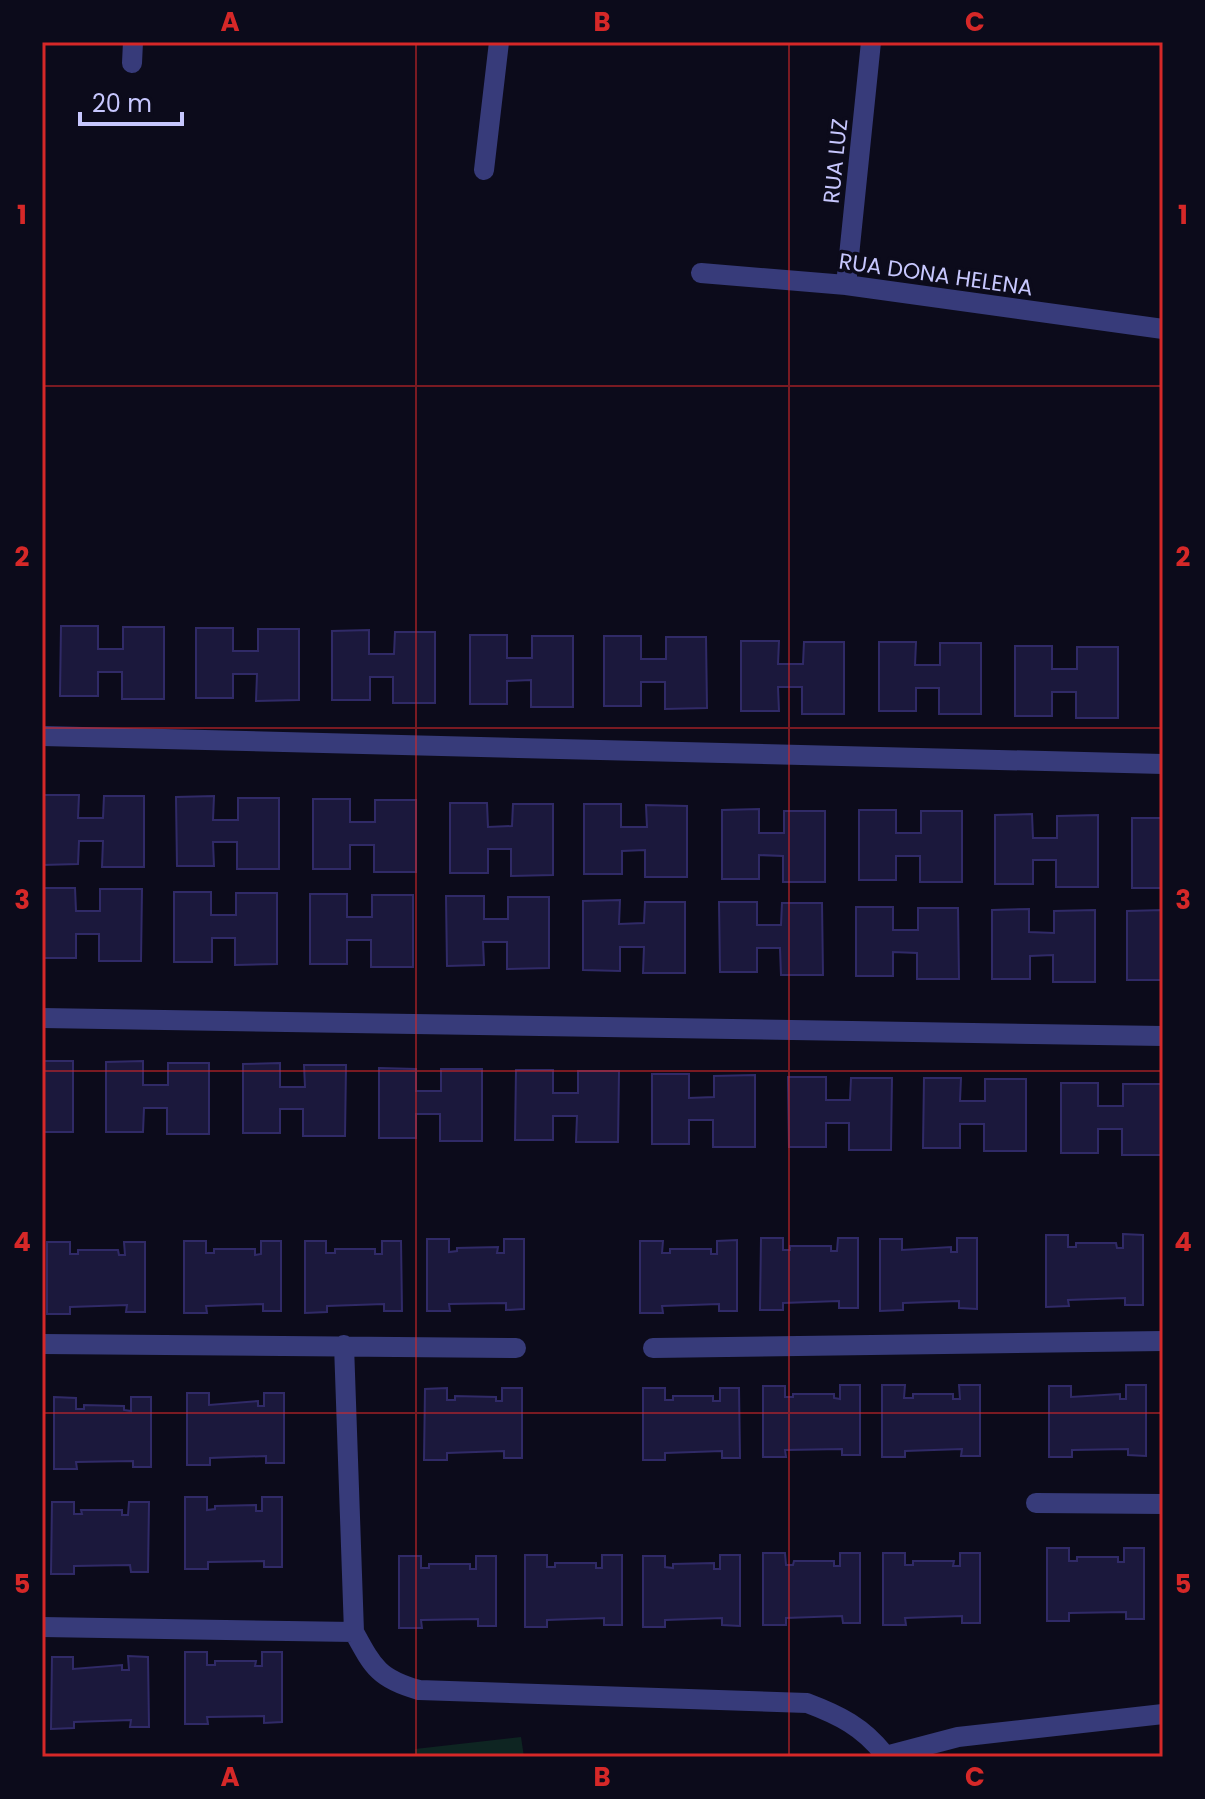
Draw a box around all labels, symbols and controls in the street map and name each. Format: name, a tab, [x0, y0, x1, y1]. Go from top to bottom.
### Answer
text: A	[220, 4, 240, 40]
text: B	[593, 4, 611, 40]
text: C	[965, 4, 985, 40]
scale bar	[80, 76, 182, 126]
text: 20 m	[92, 87, 152, 120]
street label: RUA LUZ	[816, 117, 855, 205]
text: 1	[17, 197, 27, 233]
text: 1	[1178, 197, 1188, 233]
street label: RUA DONA HELENA	[837, 246, 1035, 303]
text: 2	[15, 539, 30, 575]
text: 2	[1176, 539, 1191, 575]
text: 3	[14, 882, 30, 918]
text: 3	[1175, 882, 1191, 918]
text: 4	[13, 1224, 31, 1260]
text: 4	[1174, 1224, 1192, 1260]
text: 5	[14, 1566, 30, 1602]
text: 5	[1175, 1566, 1191, 1602]
text: A	[220, 1759, 240, 1795]
text: B	[593, 1759, 611, 1795]
text: C	[965, 1759, 985, 1795]

